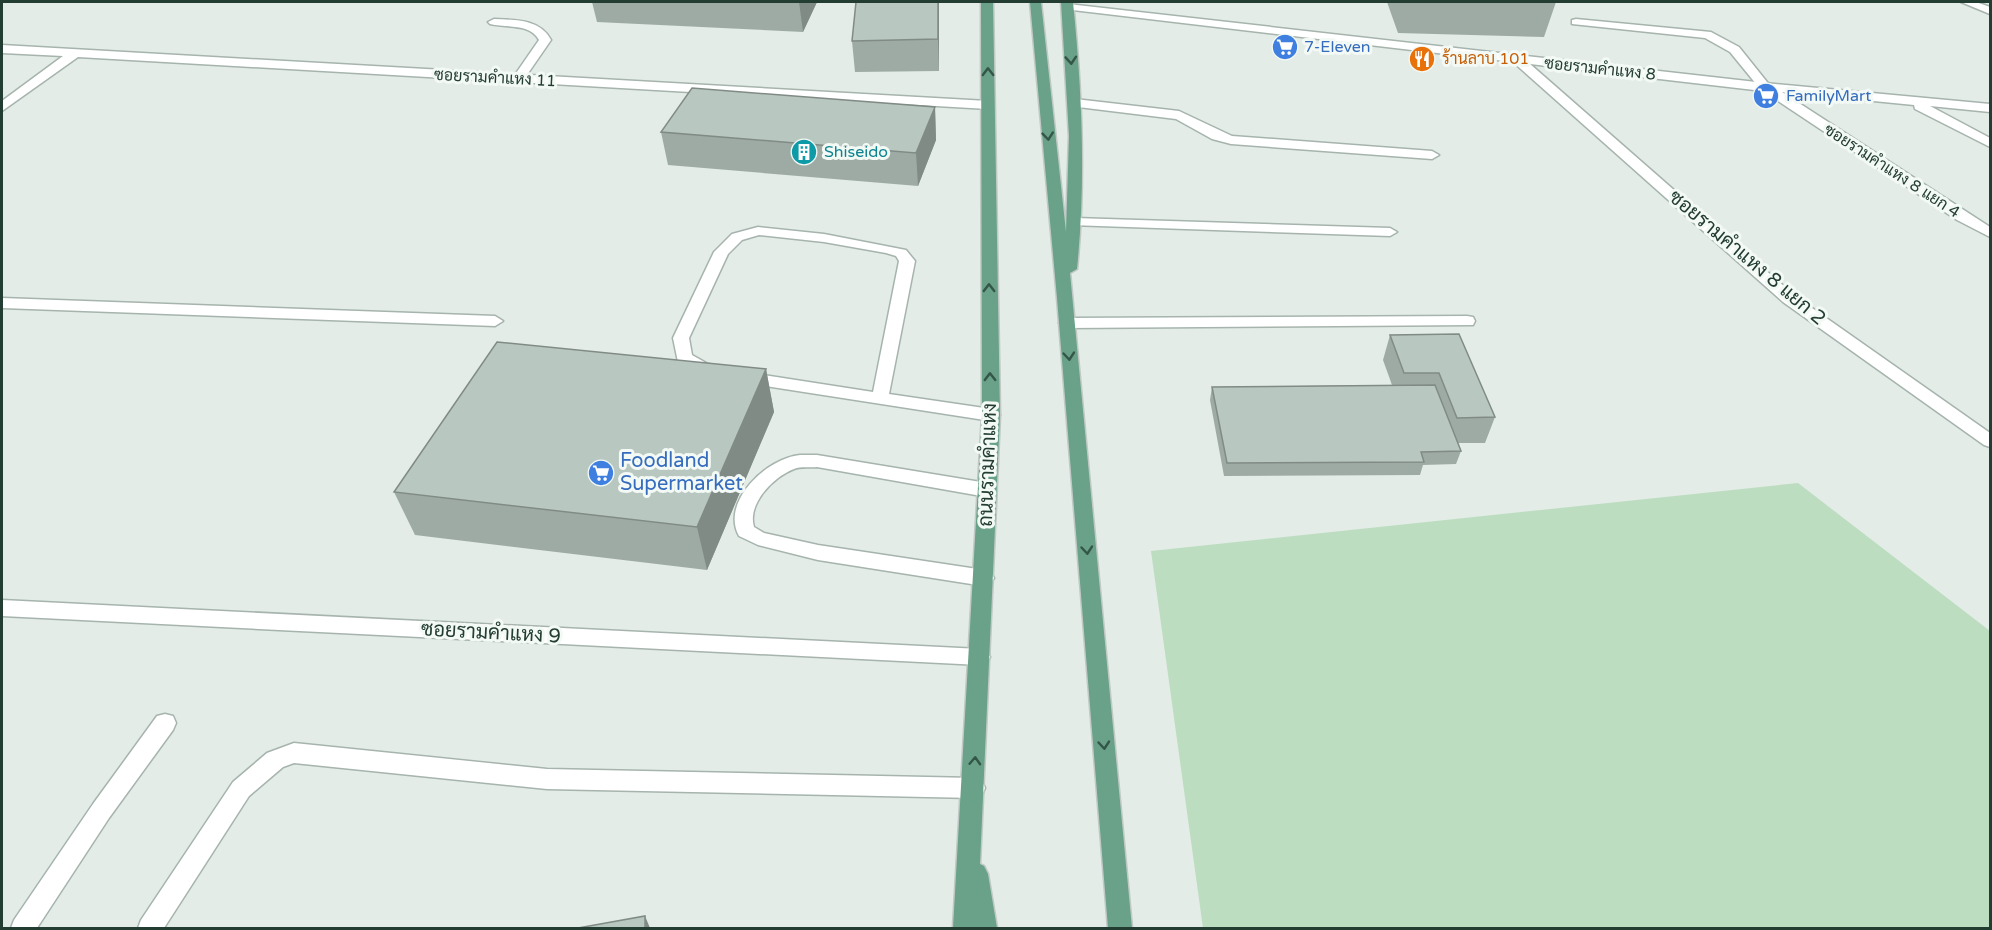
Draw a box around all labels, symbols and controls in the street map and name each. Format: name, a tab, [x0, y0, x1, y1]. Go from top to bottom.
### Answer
supermarket icon: 7-Eleven	[1270, 32, 1300, 62]
place label: 7-Eleven	[1304, 37, 1371, 57]
restaurant icon: ร้านลาบ 101	[1407, 44, 1437, 74]
place label: ร้านลาบ 101	[1442, 48, 1529, 69]
street label: ซอยรามคำแหง 8	[1543, 53, 1657, 85]
one-way arrow	[1065, 55, 1078, 64]
street label: ซอยรามคำแหง 11	[434, 65, 556, 91]
one-way arrow	[982, 68, 994, 77]
supermarket icon: FamilyMart	[1751, 81, 1781, 111]
place label: FamilyMart	[1786, 86, 1871, 106]
street label: ซอยรามคำแหง 8 แยก 4	[1820, 120, 1964, 222]
one-way arrow	[1041, 132, 1054, 141]
building icon: Shiseido	[789, 137, 819, 167]
place label: Shiseido	[824, 142, 888, 162]
street label: ซอยรามคำแหง 8 แยก 2	[1664, 185, 1831, 331]
one-way arrow	[983, 284, 996, 293]
one-way arrow	[1063, 352, 1076, 361]
one-way arrow	[984, 373, 996, 382]
street label: ถนนรามคำแหง	[973, 403, 1002, 527]
place label: Foodland Supermarket	[620, 449, 743, 496]
supermarket icon: Foodland Supermarket	[586, 458, 616, 488]
one-way arrow	[1080, 546, 1093, 555]
street label: ซอยรามคำแหง 9	[420, 616, 562, 649]
one-way arrow	[1097, 740, 1110, 749]
one-way arrow	[968, 756, 981, 765]

